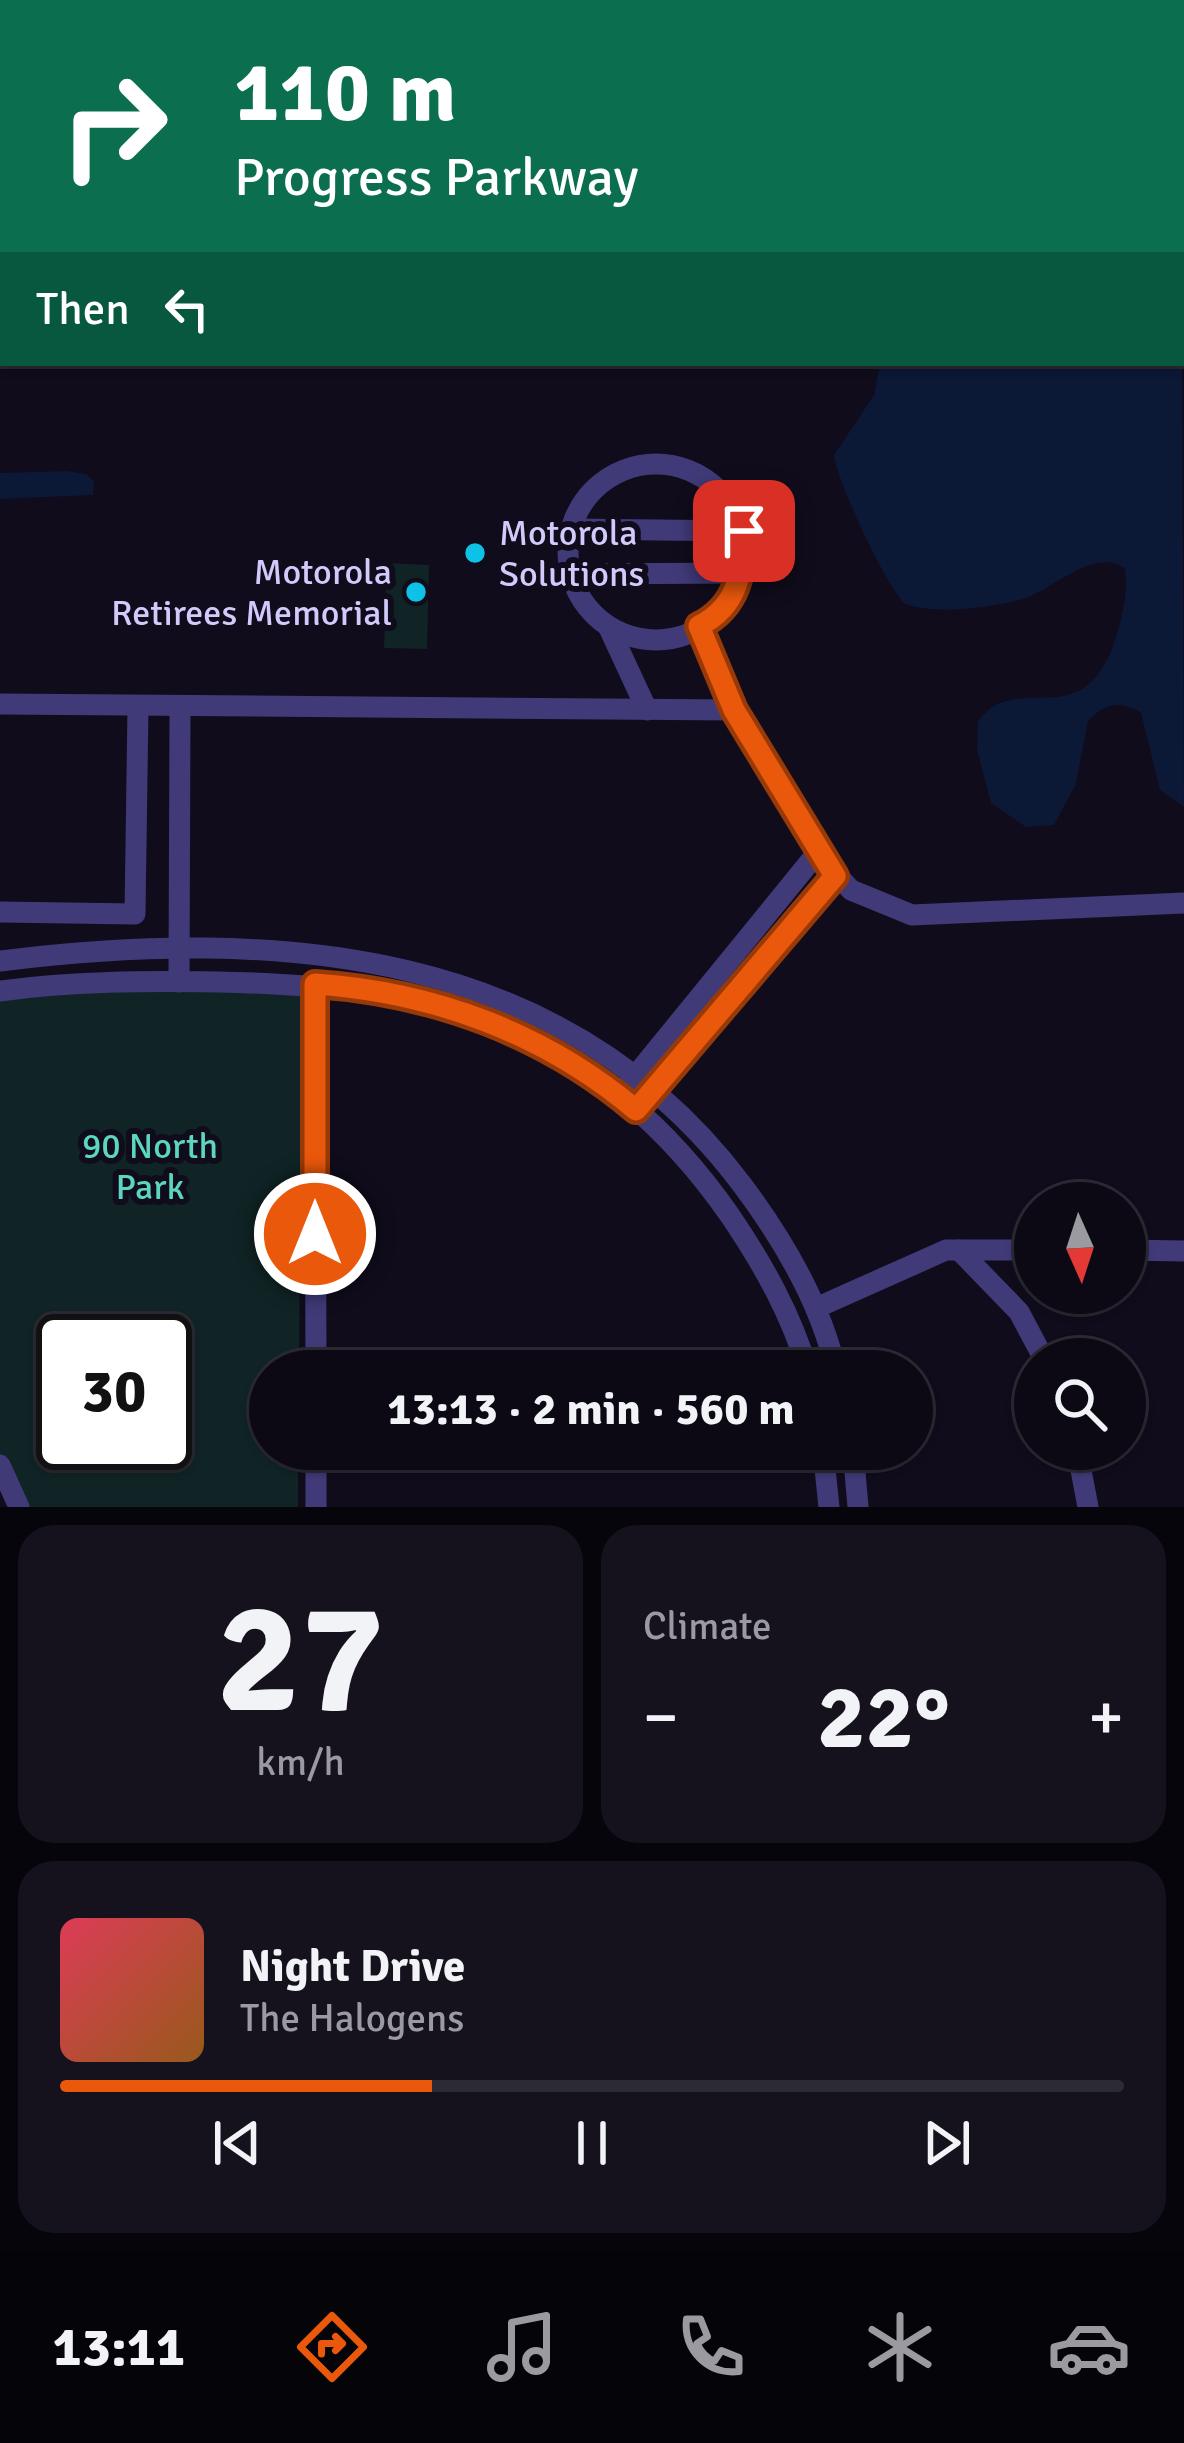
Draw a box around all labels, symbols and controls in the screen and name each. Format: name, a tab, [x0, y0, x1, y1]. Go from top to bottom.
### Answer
text: 110 m	[234, 41, 456, 145]
icon: right	[36, 48, 192, 204]
text: Progress Parkway	[234, 144, 638, 211]
icon: left	[154, 276, 220, 342]
text: Then	[36, 282, 130, 337]
pin	[693, 480, 795, 582]
icon: arrive	[711, 498, 777, 564]
place label: Motorola Solutions	[499, 511, 644, 597]
marker: Motorola Solutions	[462, 540, 488, 566]
place label: Motorola Retirees Memorial	[111, 550, 392, 636]
marker: Motorola Retirees Memorial	[403, 579, 429, 605]
park label: 90 North Park	[82, 1124, 218, 1210]
position arrow	[252, 1171, 378, 1297]
north arrow	[1014, 1182, 1146, 1314]
map controls	[1014, 1182, 1146, 1470]
speed limit sign: 30	[36, 1314, 192, 1470]
button: search	[1014, 1338, 1146, 1470]
text: 13:13 · 2 min · 560 m	[387, 1382, 795, 1437]
text: 27	[216, 1563, 385, 1756]
text: Climate	[643, 1602, 772, 1650]
text: 22°	[817, 1662, 950, 1773]
text: −	[643, 1677, 679, 1758]
text: +	[1088, 1677, 1124, 1758]
text: km/h	[256, 1738, 345, 1786]
text: Night Drive	[240, 1939, 465, 1994]
text: The Halogens	[240, 1994, 464, 2042]
icon: previous	[204, 2110, 270, 2176]
icon: pause	[559, 2110, 625, 2176]
icon: next	[914, 2110, 980, 2176]
icon: directions	[290, 2305, 374, 2389]
icon: music	[480, 2305, 564, 2389]
icon: phone	[669, 2305, 753, 2389]
icon: climate	[858, 2305, 942, 2389]
icon: car	[1047, 2305, 1131, 2389]
text: 13:11	[53, 2314, 185, 2381]

